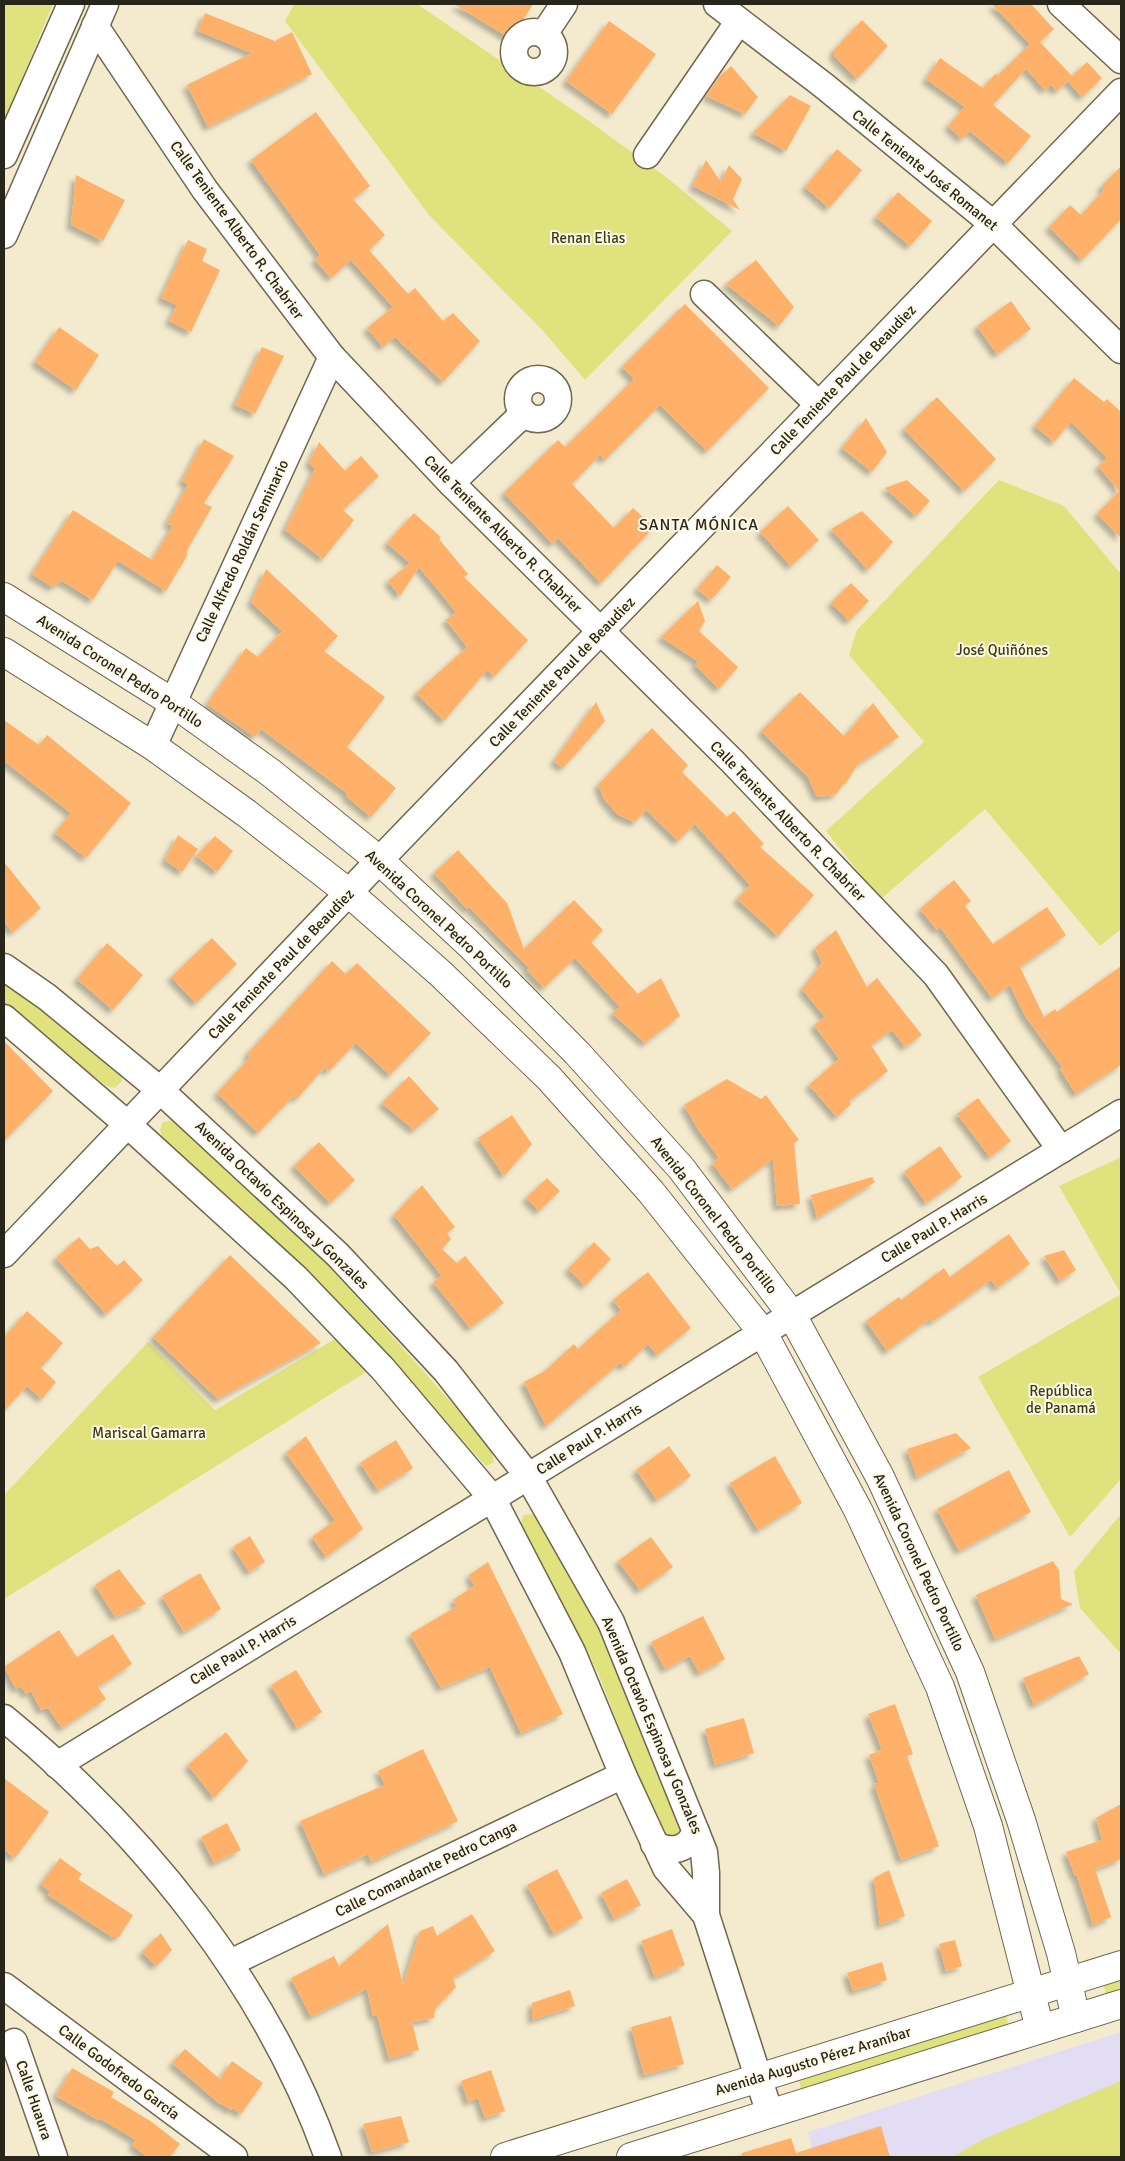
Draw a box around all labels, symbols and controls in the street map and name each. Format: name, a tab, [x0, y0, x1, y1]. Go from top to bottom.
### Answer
street label: Calle Teniente José Romanet	[848, 106, 1002, 234]
street label: Calle Teniente Alberto R. Chabrier	[166, 137, 308, 323]
park label: Renan Elias	[551, 229, 626, 247]
street label: Calle Teniente Paul de Beaudiez	[766, 301, 920, 459]
street label: Calle Teniente Alberto R. Chabrier	[420, 451, 586, 617]
street label: Calle Alfredo Roldán Seminario	[192, 457, 292, 645]
district label: SANTA MÓNICA	[639, 515, 759, 535]
street label: Calle Teniente Paul de Beaudiez	[485, 593, 639, 751]
street label: Avenida Coronel Pedro Portillo	[33, 610, 207, 732]
park label: José Quiñónes	[956, 641, 1048, 659]
street label: Calle Teniente Alberto R. Chabrier	[706, 737, 870, 905]
street label: Avenida Coronel Pedro Portillo	[362, 846, 516, 992]
street label: Calle Teniente Paul de Beaudiez	[204, 885, 358, 1043]
street label: Avenida Octavio Espinosa y Gonzales	[191, 1117, 373, 1293]
street label: Avenida Coronel Pedro Portillo	[647, 1133, 781, 1297]
street label: Calle Paul P. Harris	[878, 1189, 991, 1267]
park label: República de Panamá	[1026, 1382, 1096, 1417]
street label: Calle Paul P. Harris	[533, 1399, 645, 1479]
park label: Mariscal Gamarra	[92, 1424, 206, 1442]
street label: Avenida Coronel Pedro Portillo	[870, 1470, 968, 1654]
street label: Calle Paul P. Harris	[187, 1611, 300, 1689]
street label: Avenida Octavio Espinosa y Gonzales	[598, 1613, 706, 1837]
street label: Calle Comandante Pedro Canga	[332, 1817, 520, 1921]
street label: Calle Godofredo García	[55, 2020, 183, 2124]
street label: Avenida Augusto Pérez Araníbar	[713, 2022, 914, 2099]
street label: Calle Huaura	[12, 2058, 56, 2142]

